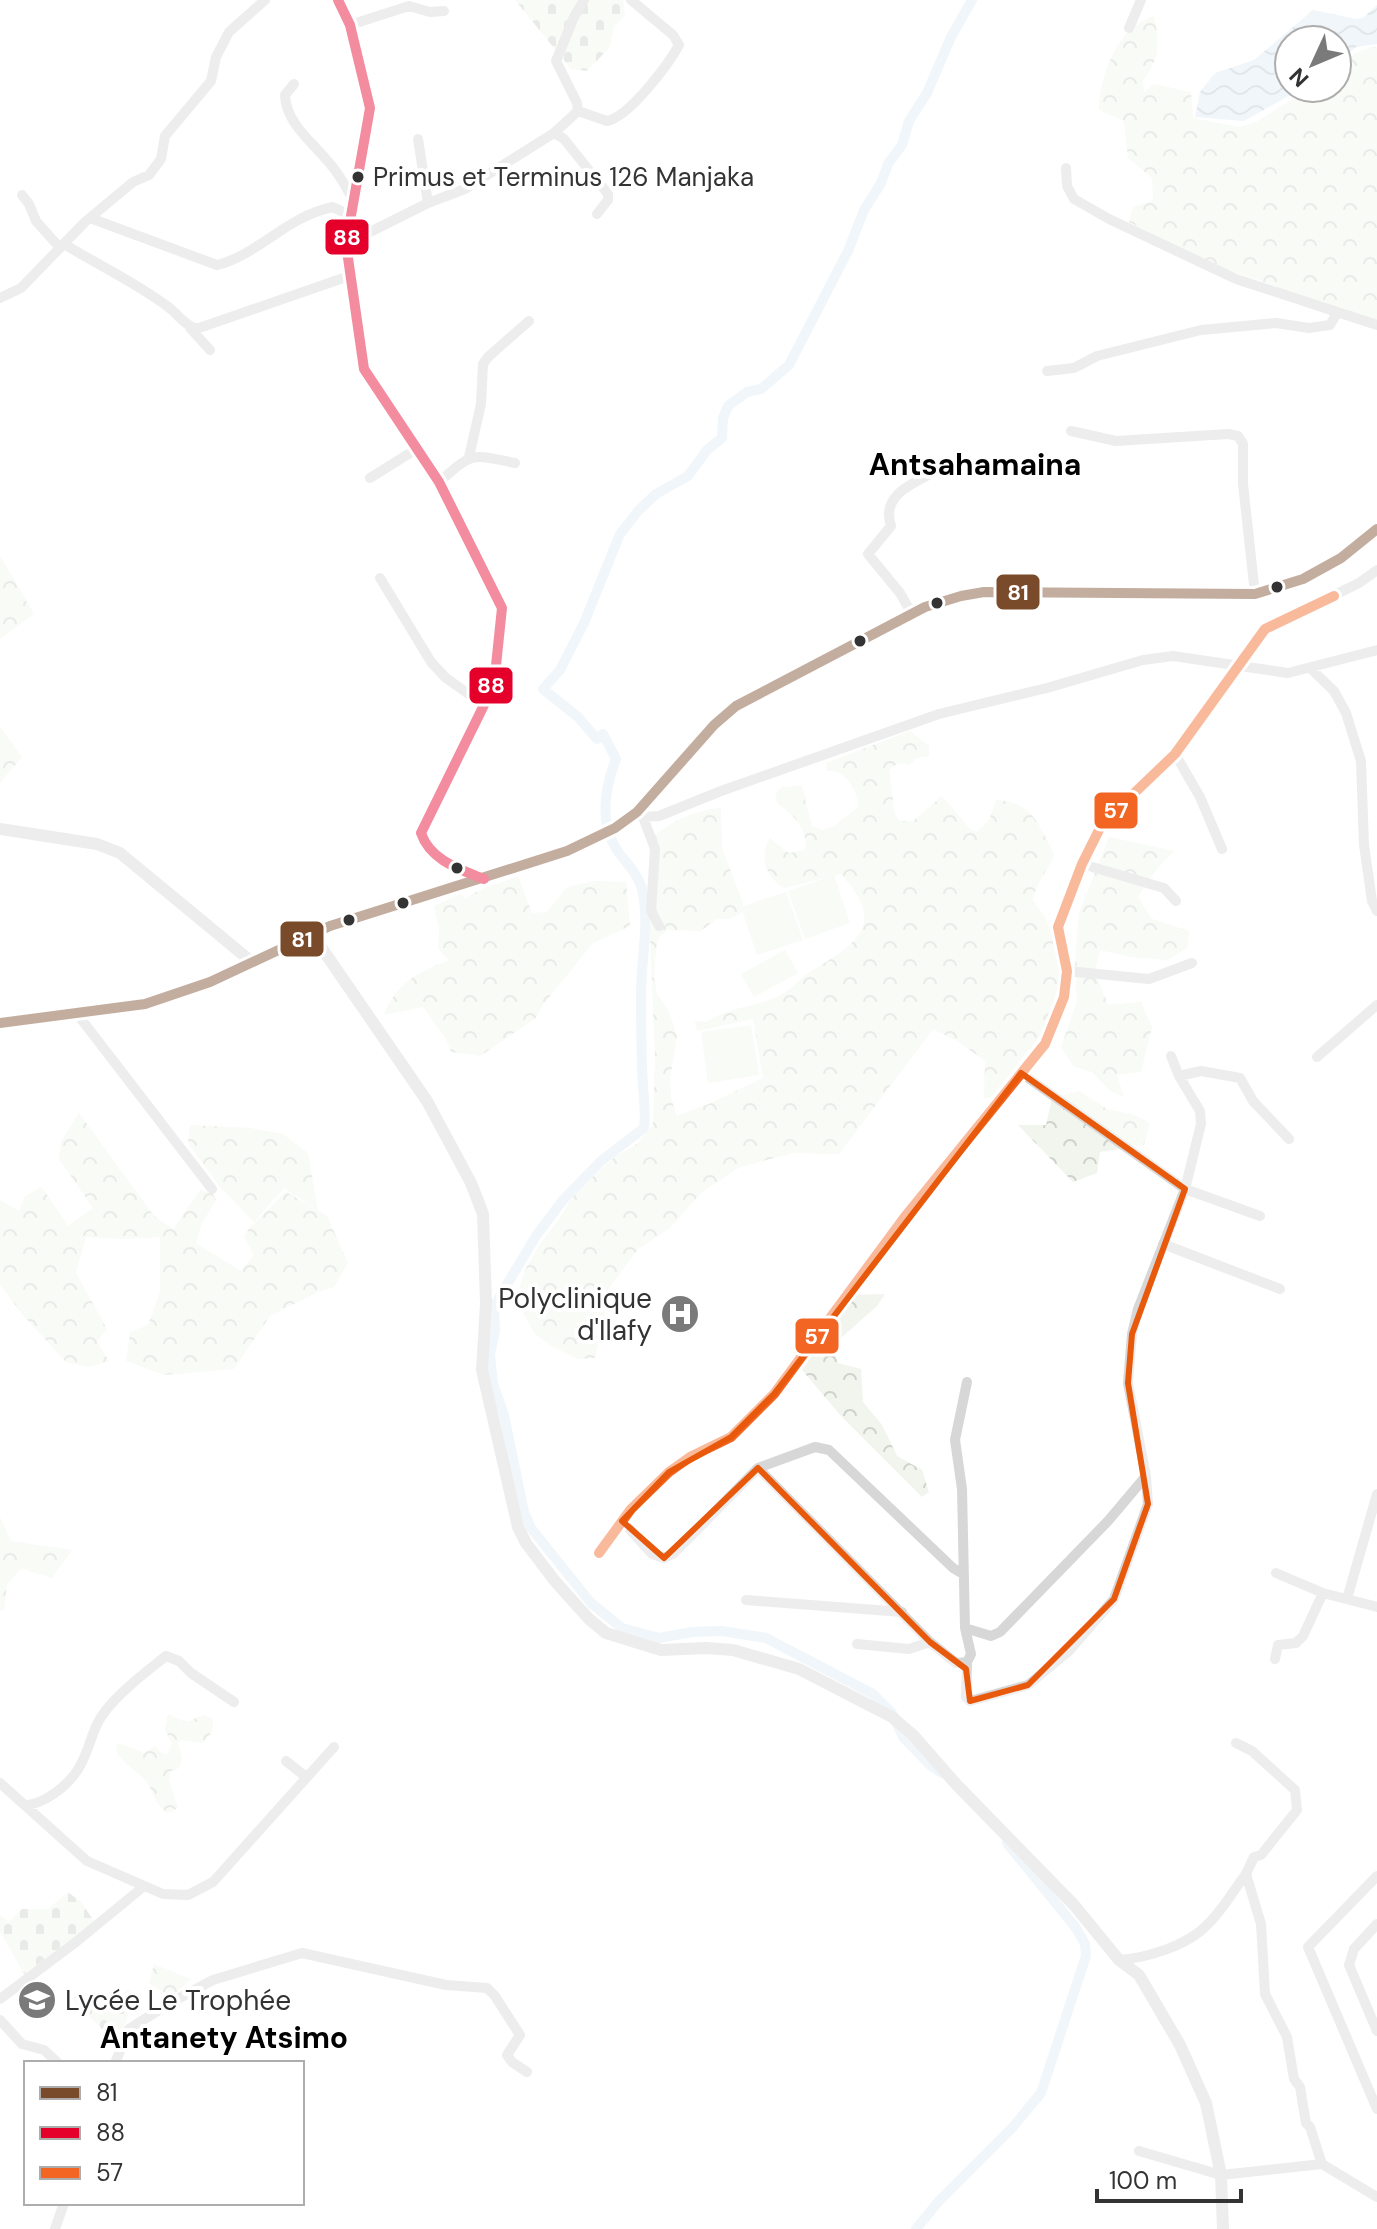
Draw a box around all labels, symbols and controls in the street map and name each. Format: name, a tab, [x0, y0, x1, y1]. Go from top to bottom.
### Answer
north arrow	[1273, 24, 1353, 104]
text: N	[1283, 62, 1315, 93]
place label: Primus et Terminus 126 Manjaka	[373, 160, 754, 194]
marker: Primus et Terminus 126 Manjaka	[350, 169, 366, 185]
line badge: 88	[324, 218, 370, 256]
text: 88	[333, 223, 361, 252]
district label: Antsahamaina	[869, 445, 1081, 484]
line badge: 81	[995, 573, 1041, 611]
text: 81	[1007, 578, 1029, 607]
unlabelled marker	[1269, 579, 1285, 595]
unlabelled marker	[929, 595, 945, 611]
unlabelled marker	[852, 633, 868, 649]
line badge: 88	[468, 666, 514, 705]
text: 88	[477, 671, 505, 700]
line badge: 57	[1093, 791, 1139, 830]
text: 57	[1103, 796, 1129, 825]
unlabelled marker	[449, 860, 465, 876]
unlabelled marker	[395, 895, 411, 911]
unlabelled marker	[341, 912, 357, 928]
line badge: 81	[279, 920, 325, 958]
text: 81	[291, 925, 313, 954]
place label: Polyclinique d'Ilafy	[498, 1280, 652, 1349]
hospital icon: Polyclinique d'Ilafy	[659, 1293, 701, 1335]
line badge: 57	[794, 1317, 840, 1355]
text: 57	[804, 1322, 830, 1351]
school or university icon: Lycée Le Trophée	[16, 1979, 58, 2021]
place label: Lycée Le Trophée	[65, 1982, 291, 2019]
district label: Antanety Atsimo	[100, 2018, 348, 2057]
legend	[24, 2061, 304, 2205]
text: 81	[96, 2077, 118, 2108]
text: 88	[96, 2117, 125, 2148]
scale bar	[1097, 2153, 1241, 2203]
text: 57	[96, 2157, 123, 2188]
text: 100 m	[1109, 2165, 1177, 2196]

